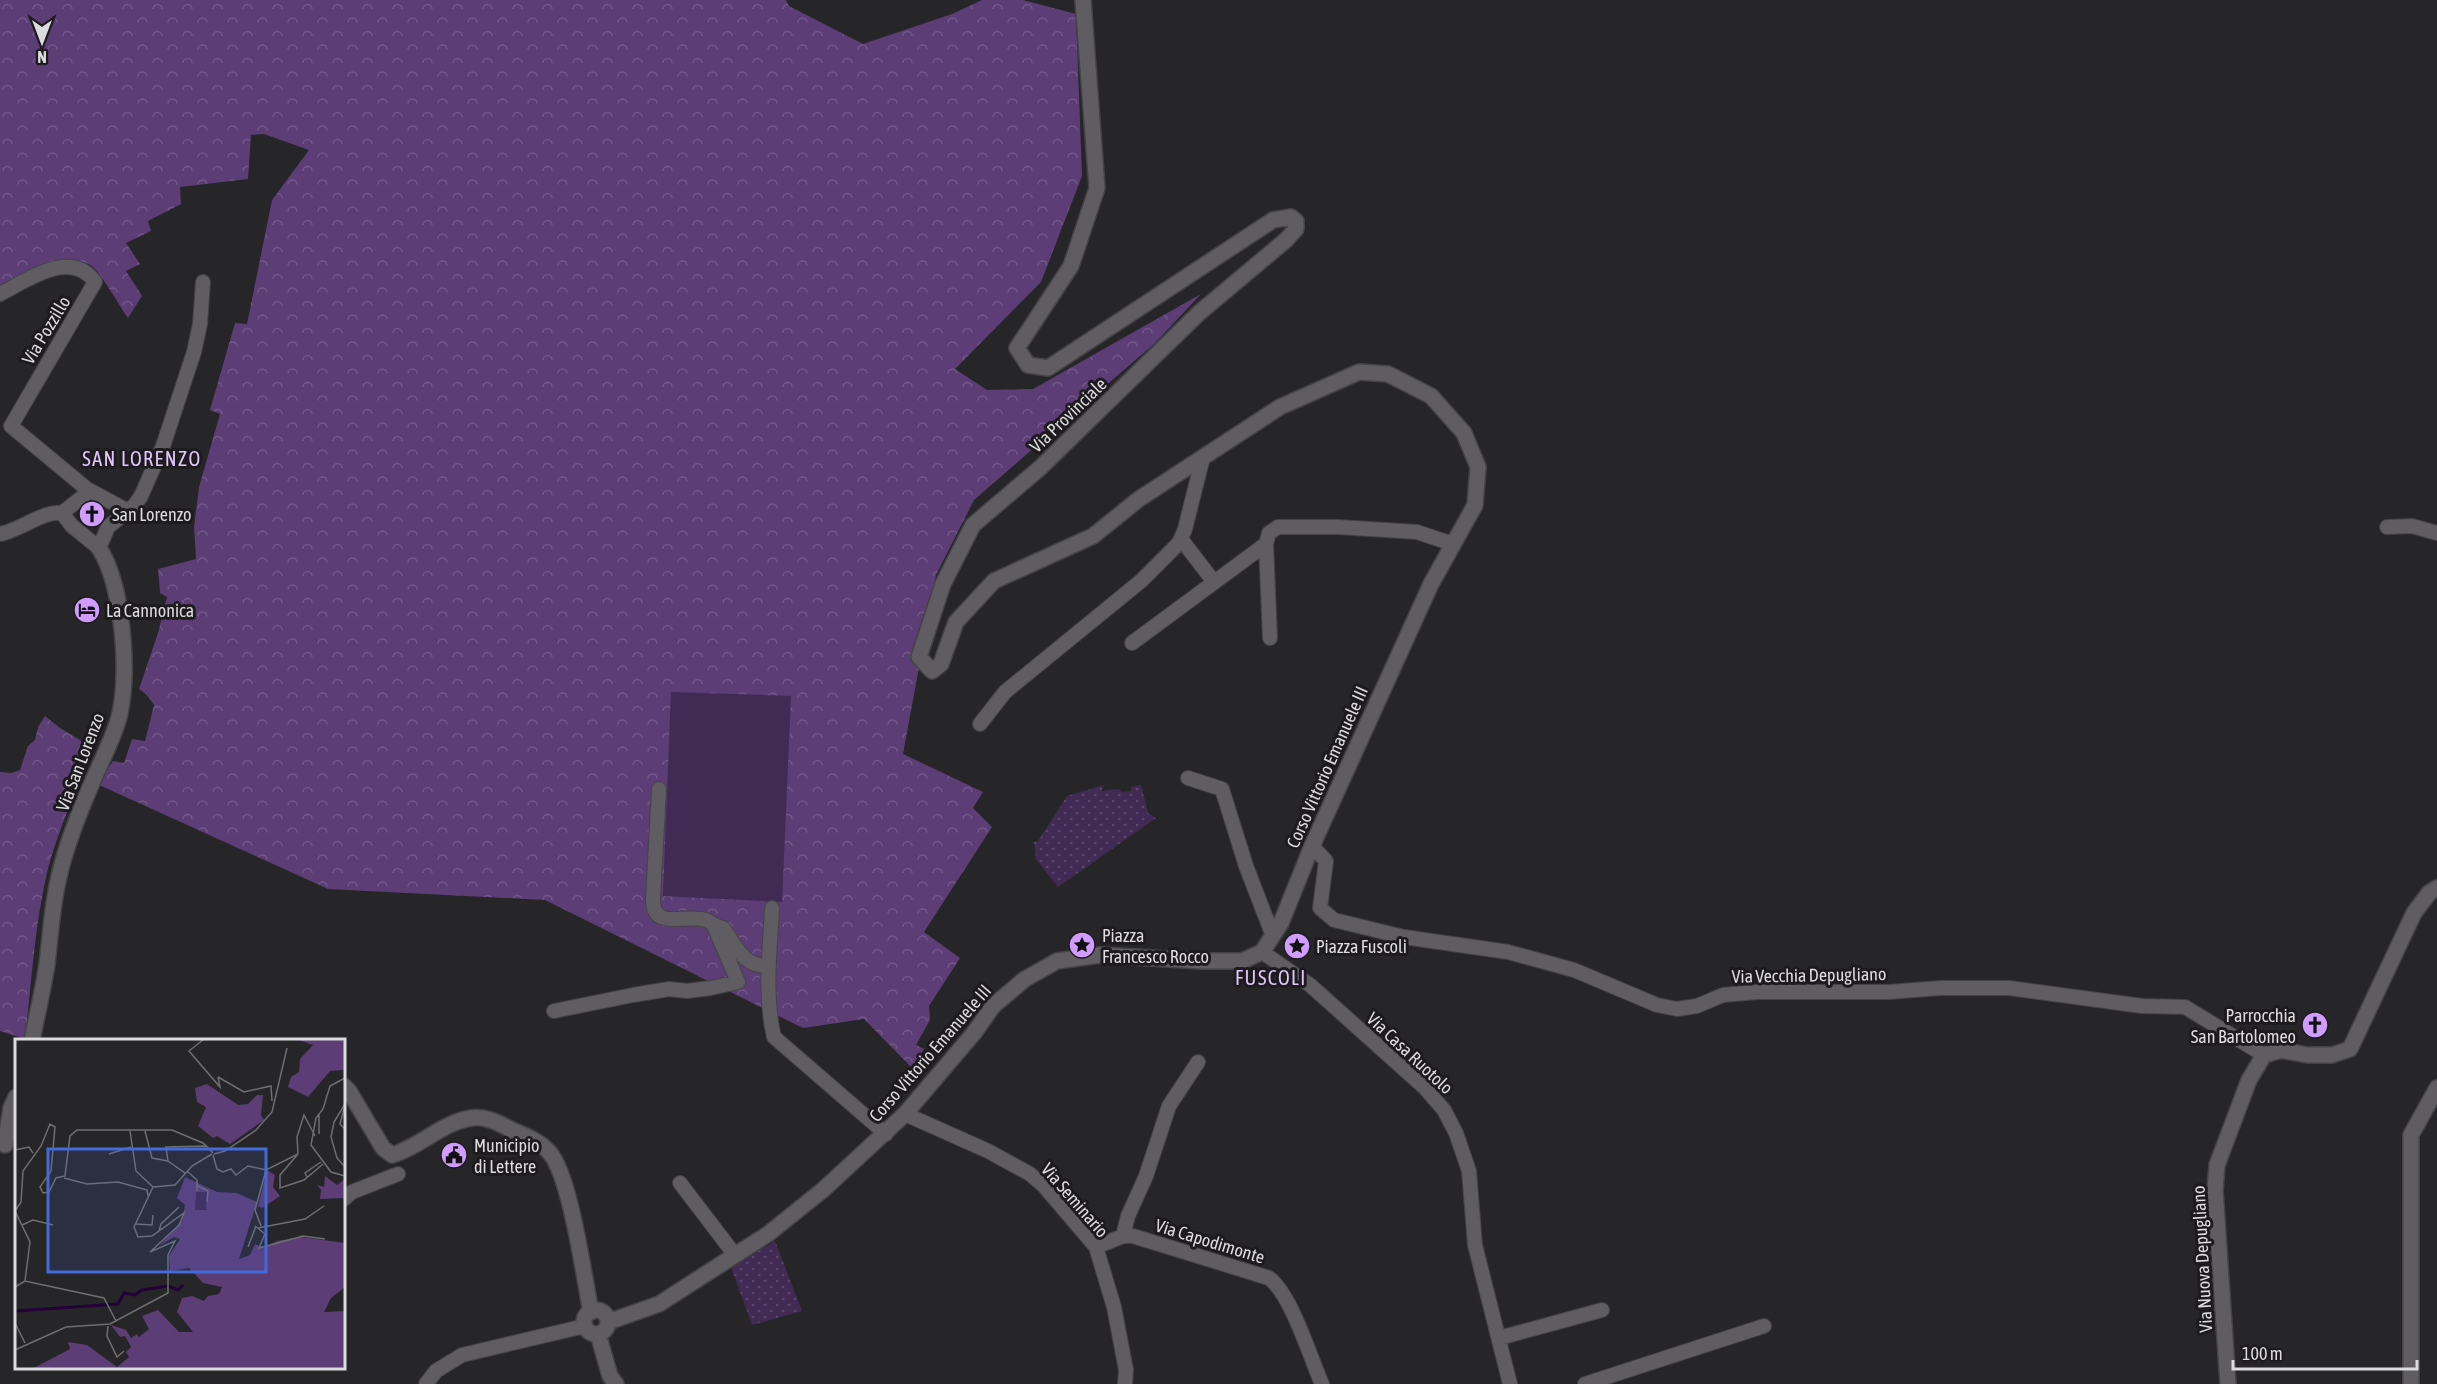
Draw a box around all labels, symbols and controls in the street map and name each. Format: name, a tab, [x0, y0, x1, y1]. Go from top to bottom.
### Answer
north arrow	[12, 12, 72, 72]
text: N	[37, 48, 47, 66]
street label: Via Pozzillo	[18, 292, 74, 368]
street label: Via Provinciale	[1025, 373, 1111, 457]
district label: SAN LORENZO	[82, 447, 202, 470]
church icon: San Lorenzo	[77, 499, 107, 529]
place label: San Lorenzo	[112, 504, 192, 525]
hotel icon: La Cannonica	[72, 595, 102, 625]
place label: La Cannonica	[106, 600, 194, 621]
street label: Corso Vittorio Emanuele III	[1282, 683, 1372, 851]
street label: Via San Lorenzo	[52, 710, 108, 814]
place label: Piazza Francesco Rocco	[1102, 925, 1209, 967]
place icon: Piazza Francesco Rocco	[1067, 930, 1097, 960]
place icon: Piazza Fuscoli	[1282, 931, 1312, 961]
place label: Piazza Fuscoli	[1316, 936, 1407, 957]
street label: Via Vecchia Depugliano	[1731, 963, 1887, 987]
district label: FUSCOLI	[1235, 966, 1307, 989]
street label: Corso Vittorio Emanuele III	[865, 980, 995, 1126]
place label: Parrocchia San Bartolomeo	[2191, 1005, 2296, 1047]
street label: Via Casa Ruotolo	[1363, 1008, 1457, 1098]
church icon: Parrocchia San Bartolomeo	[2300, 1010, 2330, 1040]
inset map	[15, 1039, 345, 1369]
place label: Municipio di Lettere	[474, 1135, 540, 1177]
public building icon: Municipio di Lettere	[439, 1140, 469, 1170]
street label: Via Seminario	[1037, 1159, 1113, 1241]
street label: Via Nuova Depugliano	[2188, 1185, 2216, 1333]
street label: Via Capodimonte	[1153, 1214, 1267, 1268]
scale bar	[2233, 1333, 2418, 1371]
text: 100 m	[2242, 1343, 2283, 1364]

